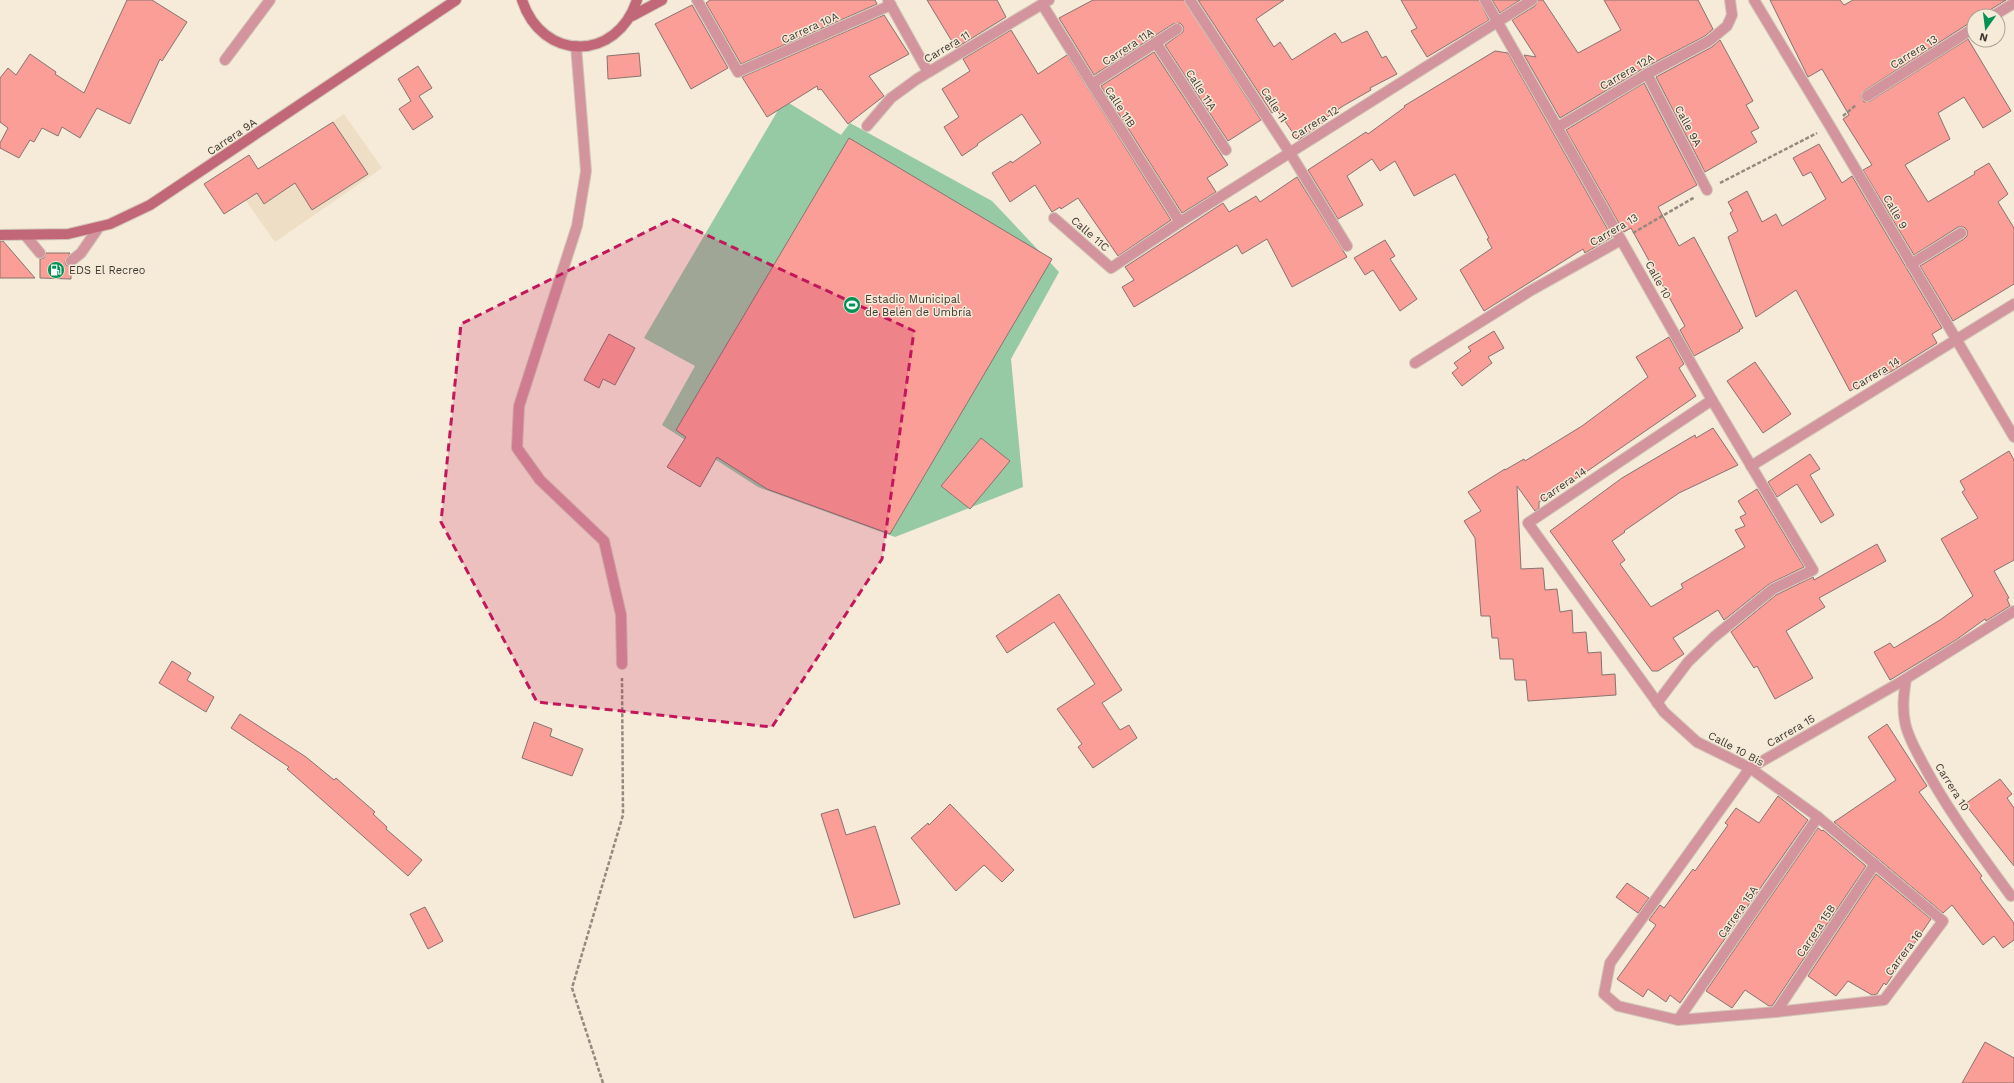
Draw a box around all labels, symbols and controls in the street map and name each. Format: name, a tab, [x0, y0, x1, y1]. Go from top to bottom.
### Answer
north arrow	[1966, 8, 2006, 48]
street label: Carrera 10A	[779, 10, 841, 46]
street label: Carrera 11A	[1100, 26, 1156, 68]
street label: Carrera 11	[922, 28, 972, 66]
text: N	[1978, 30, 1989, 45]
street label: Carrera 13	[1888, 32, 1940, 72]
street label: Carrera 12A	[1597, 51, 1657, 93]
street label: Calle 11A	[1183, 67, 1219, 113]
street label: Calle 11B	[1102, 84, 1138, 130]
street label: Calle 11	[1258, 85, 1290, 125]
street label: Carrera 12	[1289, 103, 1341, 143]
street label: Calle 9A	[1672, 103, 1704, 149]
street label: Carrera 9A	[205, 116, 259, 158]
street label: Calle 9	[1880, 193, 1910, 232]
street label: Carrera 13	[1588, 211, 1640, 249]
street label: Calle 11C	[1068, 214, 1112, 254]
street label: Calle 10	[1642, 259, 1674, 301]
fuel station icon: EDS El Recreo	[46, 260, 66, 280]
place label: EDS El Recreo	[69, 264, 145, 277]
place label: Estadio Municipal de Belén de Umbría	[865, 293, 972, 319]
sports icon: Estadio Municipal de Belén de Umbría	[842, 295, 862, 315]
street label: Carrera 14	[1850, 354, 1903, 393]
street label: Carrera 14	[1537, 464, 1589, 505]
street label: Carrera 15	[1765, 712, 1817, 750]
street label: Calle 10 Bis	[1706, 729, 1766, 769]
street label: Carrera 10	[1932, 761, 1972, 813]
street label: Carrera 15A	[1715, 883, 1761, 941]
street label: Carrera 15B	[1794, 902, 1838, 960]
street label: Carrera 16	[1883, 927, 1926, 978]

